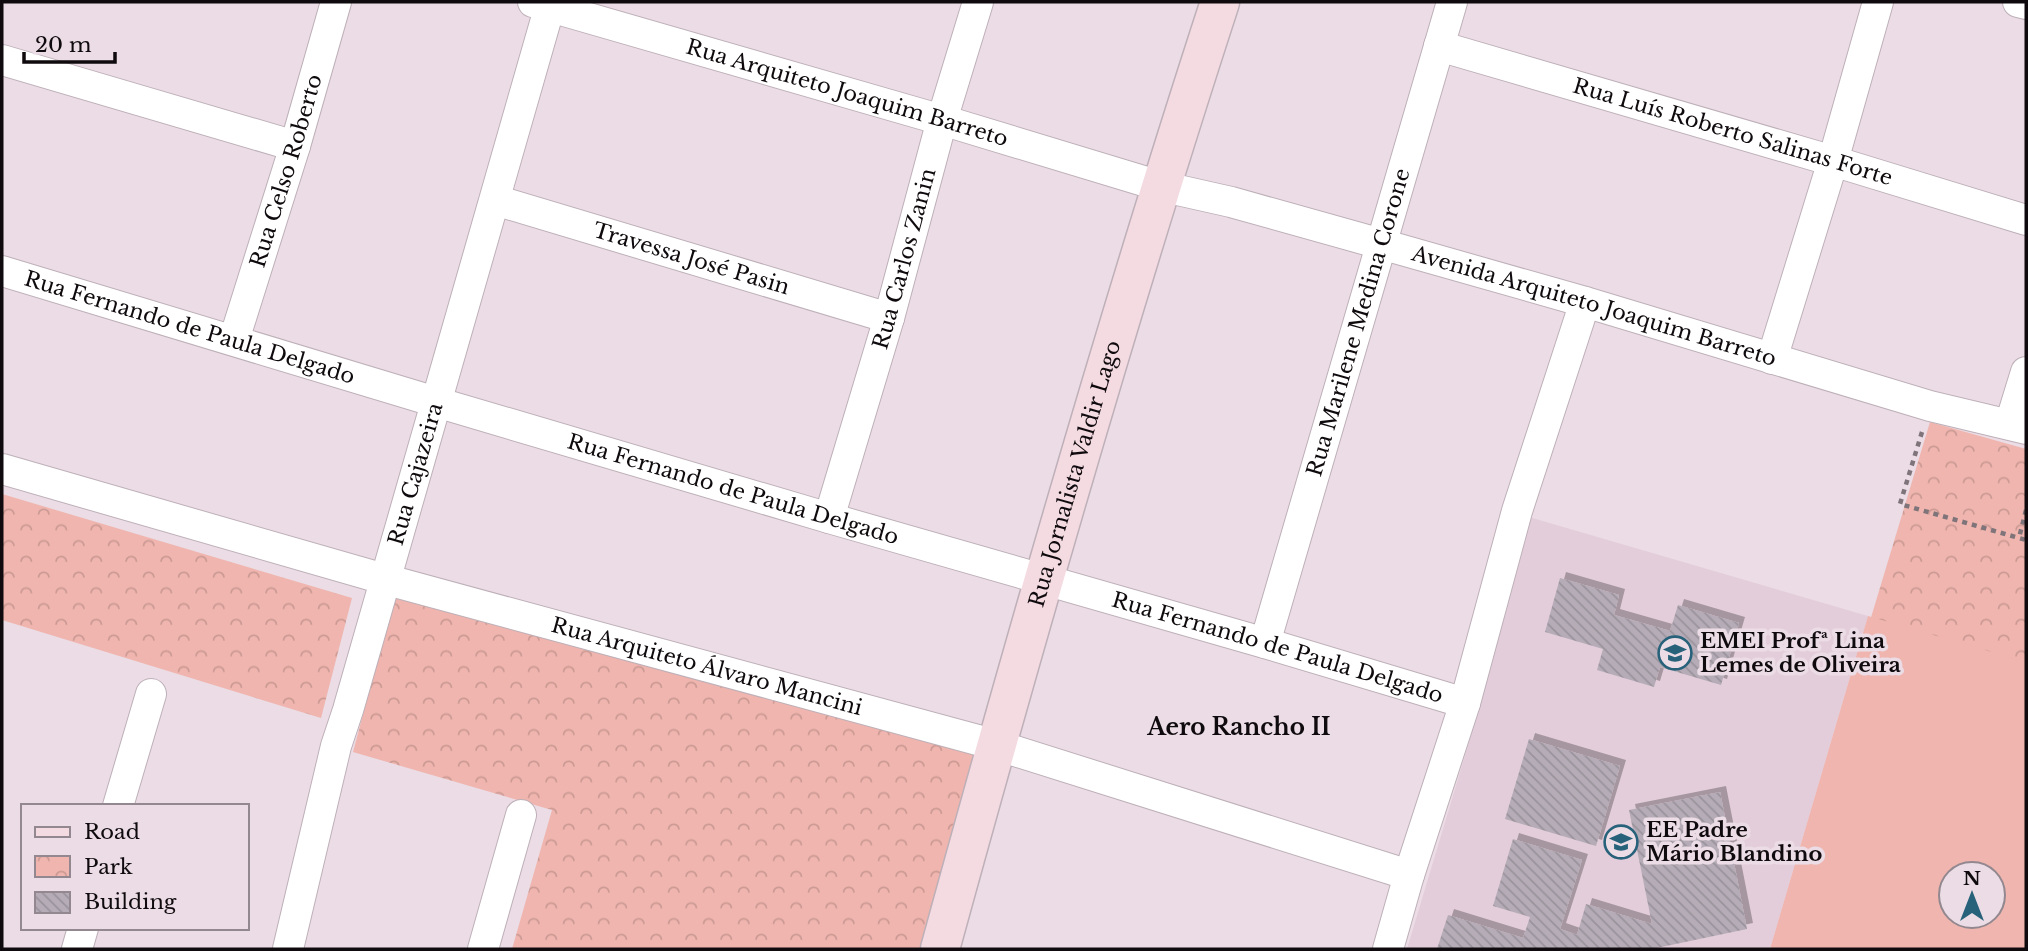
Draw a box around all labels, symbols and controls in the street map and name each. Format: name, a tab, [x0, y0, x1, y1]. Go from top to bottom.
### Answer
scale bar	[24, 21, 116, 65]
text: 20 m	[35, 32, 92, 58]
street label: Rua Arquiteto Joaquim Barreto	[683, 34, 1011, 152]
street label: Rua Celso Roberto	[245, 71, 328, 271]
street label: Rua Luís Roberto Salinas Forte	[1570, 73, 1896, 191]
street label: Rua Carlos Zanin	[867, 165, 942, 353]
street label: Rua Marilene Medina Corone	[1301, 165, 1416, 479]
street label: Travessa José Pasin	[590, 217, 793, 300]
street label: Avenida Arquiteto Joaquim Barreto	[1408, 240, 1779, 372]
street label: Rua Fernando de Paula Delgado	[21, 265, 358, 390]
street label: Rua Jornalista Valdir Lago	[1023, 337, 1126, 610]
street label: Rua Cajazeira	[383, 399, 449, 548]
street label: Rua Fernando de Paula Delgado	[564, 429, 902, 550]
street label: Rua Fernando de Paula Delgado	[1109, 587, 1446, 709]
street label: Rua Arquiteto Álvaro Mancini	[549, 612, 865, 721]
place label: EMEI Profª Lina Lemes de Oliveira	[1700, 628, 1901, 678]
school or university icon: EMEI Profª Lina Lemes de Oliveira	[1656, 634, 1694, 672]
district label: Aero Rancho II	[1146, 713, 1331, 741]
legend	[21, 804, 248, 930]
place label: EE Padre Mário Blandino	[1646, 817, 1822, 867]
text: Road	[84, 819, 140, 845]
school or university icon: EE Padre Mário Blandino	[1602, 823, 1640, 861]
text: Park	[84, 854, 133, 880]
north arrow	[1937, 860, 2007, 930]
text: N	[1963, 867, 1981, 890]
text: Building	[84, 889, 177, 915]

